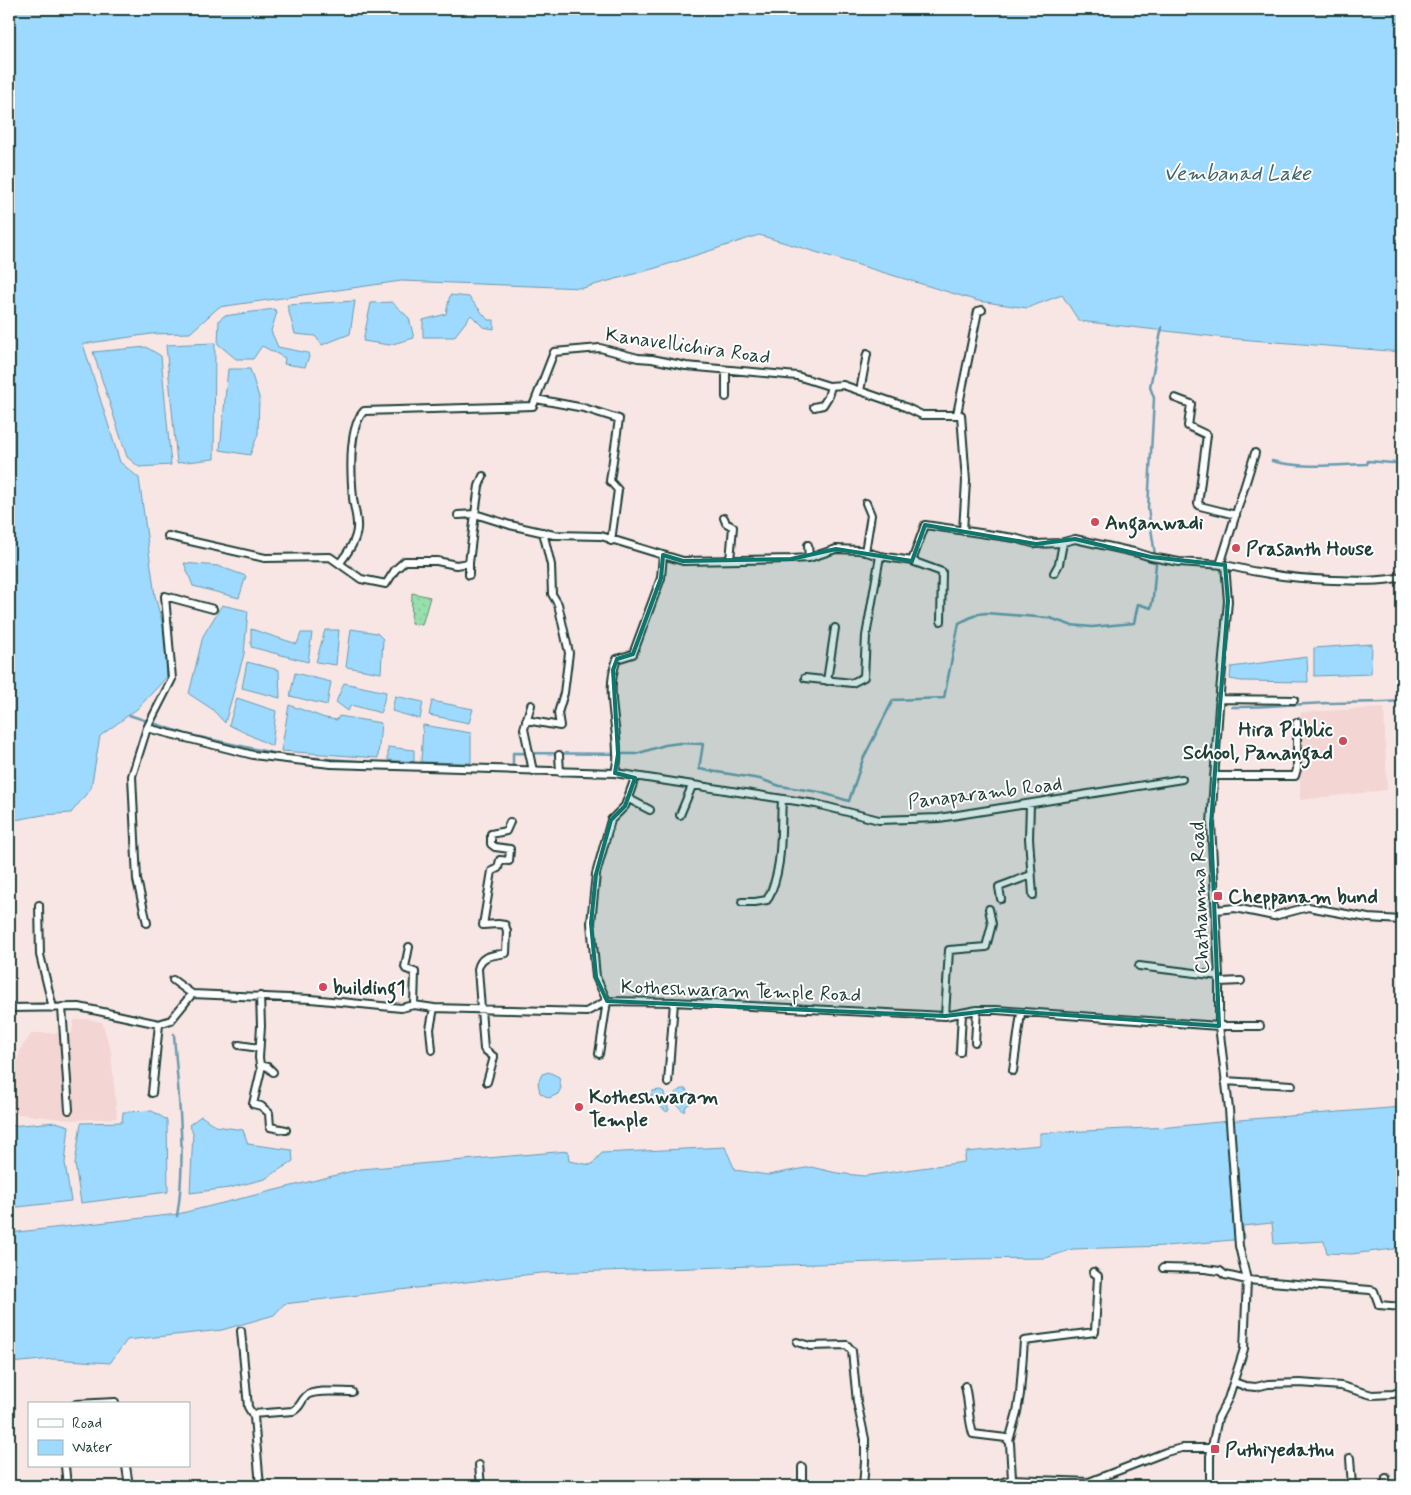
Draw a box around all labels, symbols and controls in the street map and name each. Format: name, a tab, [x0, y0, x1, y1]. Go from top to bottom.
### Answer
water label: Vembanad Lake	[1164, 160, 1312, 188]
street label: Kanavellichira Road	[604, 322, 772, 371]
place label: Anganwadi	[1105, 510, 1204, 539]
marker: Anganwadi	[1089, 516, 1101, 528]
place label: Prasanth House	[1246, 536, 1374, 563]
marker: Prasanth House	[1230, 542, 1242, 554]
place label: Hira Public School, Panangad	[1183, 717, 1333, 769]
marker: Hira Public School, Panangad	[1337, 735, 1349, 747]
street label: Panaparamb Road	[907, 771, 1064, 816]
street label: Chathamma Road	[1184, 821, 1217, 975]
place label: Cheppanam bund	[1228, 884, 1378, 911]
marker: Cheppanam bund	[1212, 890, 1224, 902]
street label: Kotheshwaram Temple Road	[620, 974, 862, 1009]
place label: building1	[333, 975, 405, 1004]
marker: building1	[317, 981, 329, 993]
place label: Kotheshwaram Temple	[589, 1084, 719, 1134]
marker: Kotheshwaram Temple	[573, 1101, 585, 1113]
legend	[28, 1402, 190, 1468]
text: Road	[72, 1414, 102, 1434]
place label: Puthiyedathu	[1225, 1437, 1334, 1464]
text: Water	[72, 1438, 112, 1458]
marker: Puthiyedathu	[1209, 1443, 1221, 1455]

